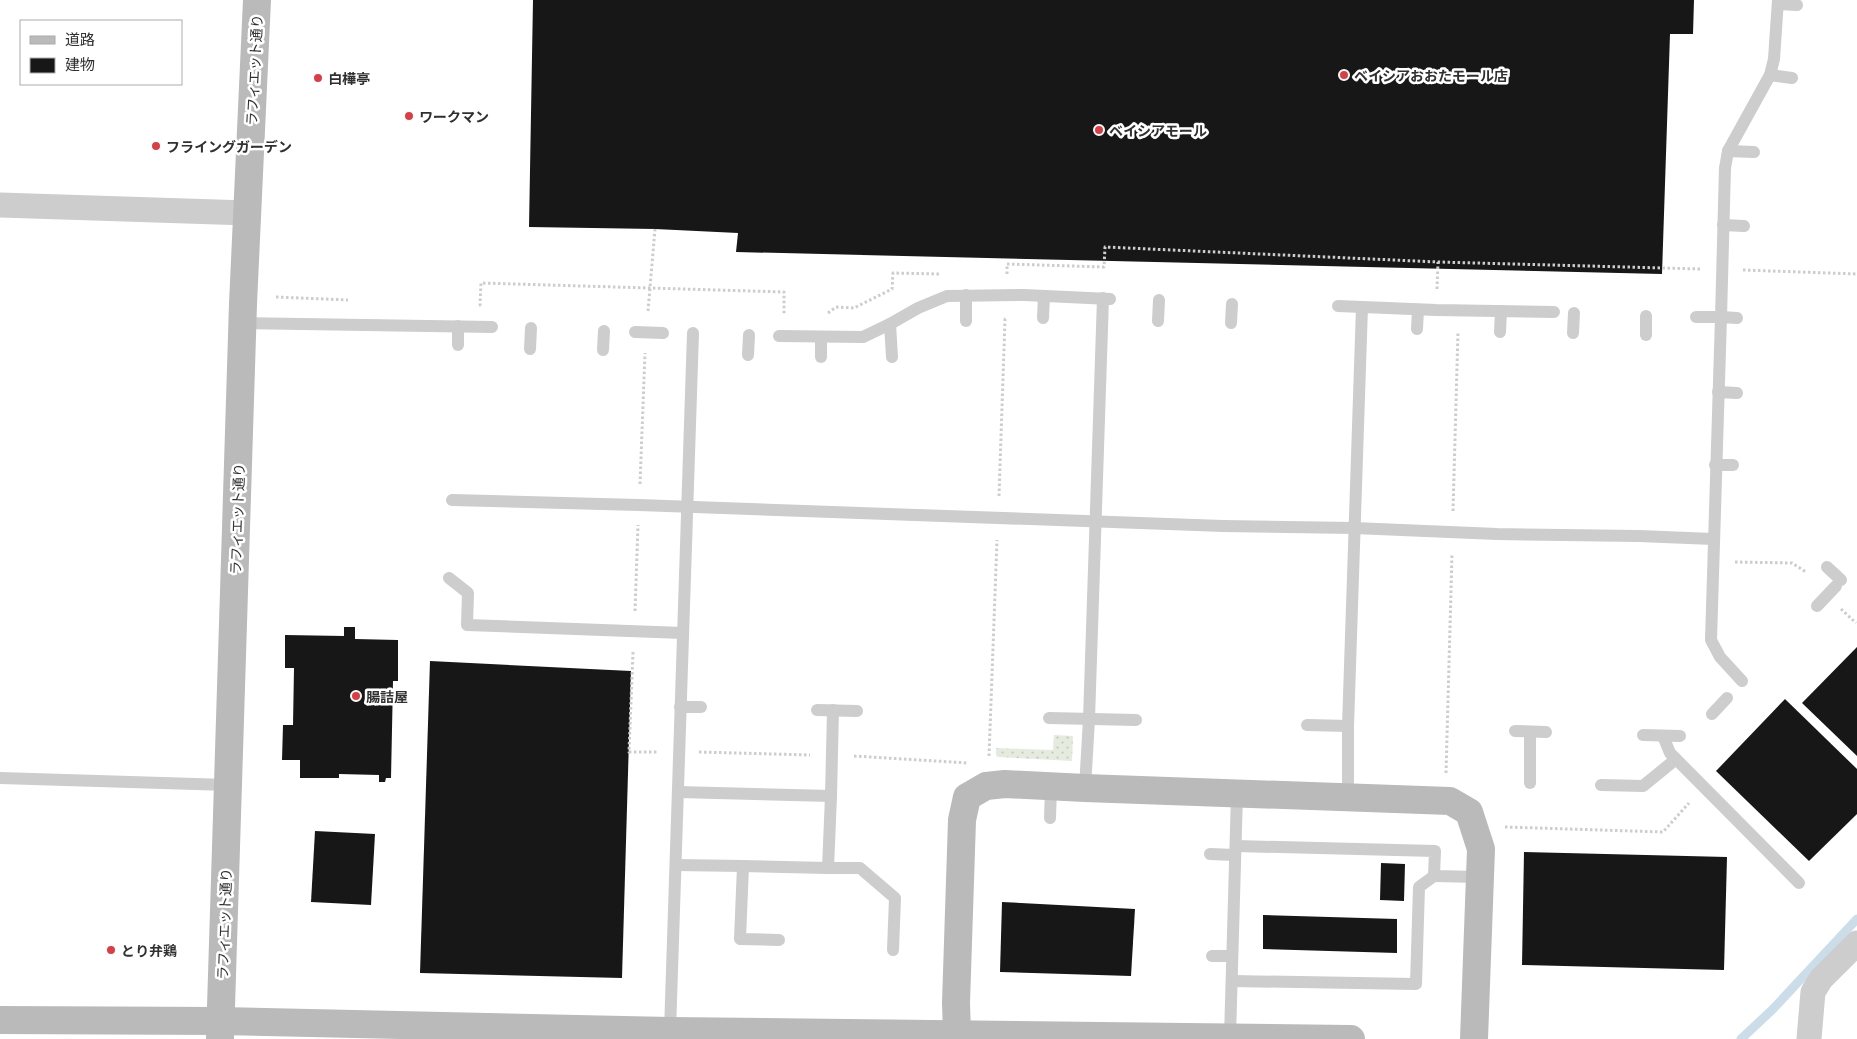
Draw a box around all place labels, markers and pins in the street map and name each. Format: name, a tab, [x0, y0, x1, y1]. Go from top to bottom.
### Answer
place label: ベイシアおおたモール店	[1354, 65, 1508, 86]
place label: 白樺亭	[328, 68, 370, 89]
marker: ベイシアおおたモール店	[1338, 69, 1350, 81]
marker: 白樺亭	[312, 72, 324, 84]
place label: ワークマン	[419, 106, 489, 127]
marker: ワークマン	[403, 110, 415, 122]
place label: ベイシアモール	[1109, 120, 1207, 141]
marker: ベイシアモール	[1093, 124, 1105, 136]
place label: フライングガーデン	[166, 136, 292, 157]
marker: フライングガーデン	[150, 140, 162, 152]
place label: 腸詰屋	[366, 686, 408, 707]
marker: 腸詰屋	[350, 690, 362, 702]
place label: とり弁鶏	[121, 940, 177, 961]
marker: とり弁鶏	[105, 944, 117, 956]

